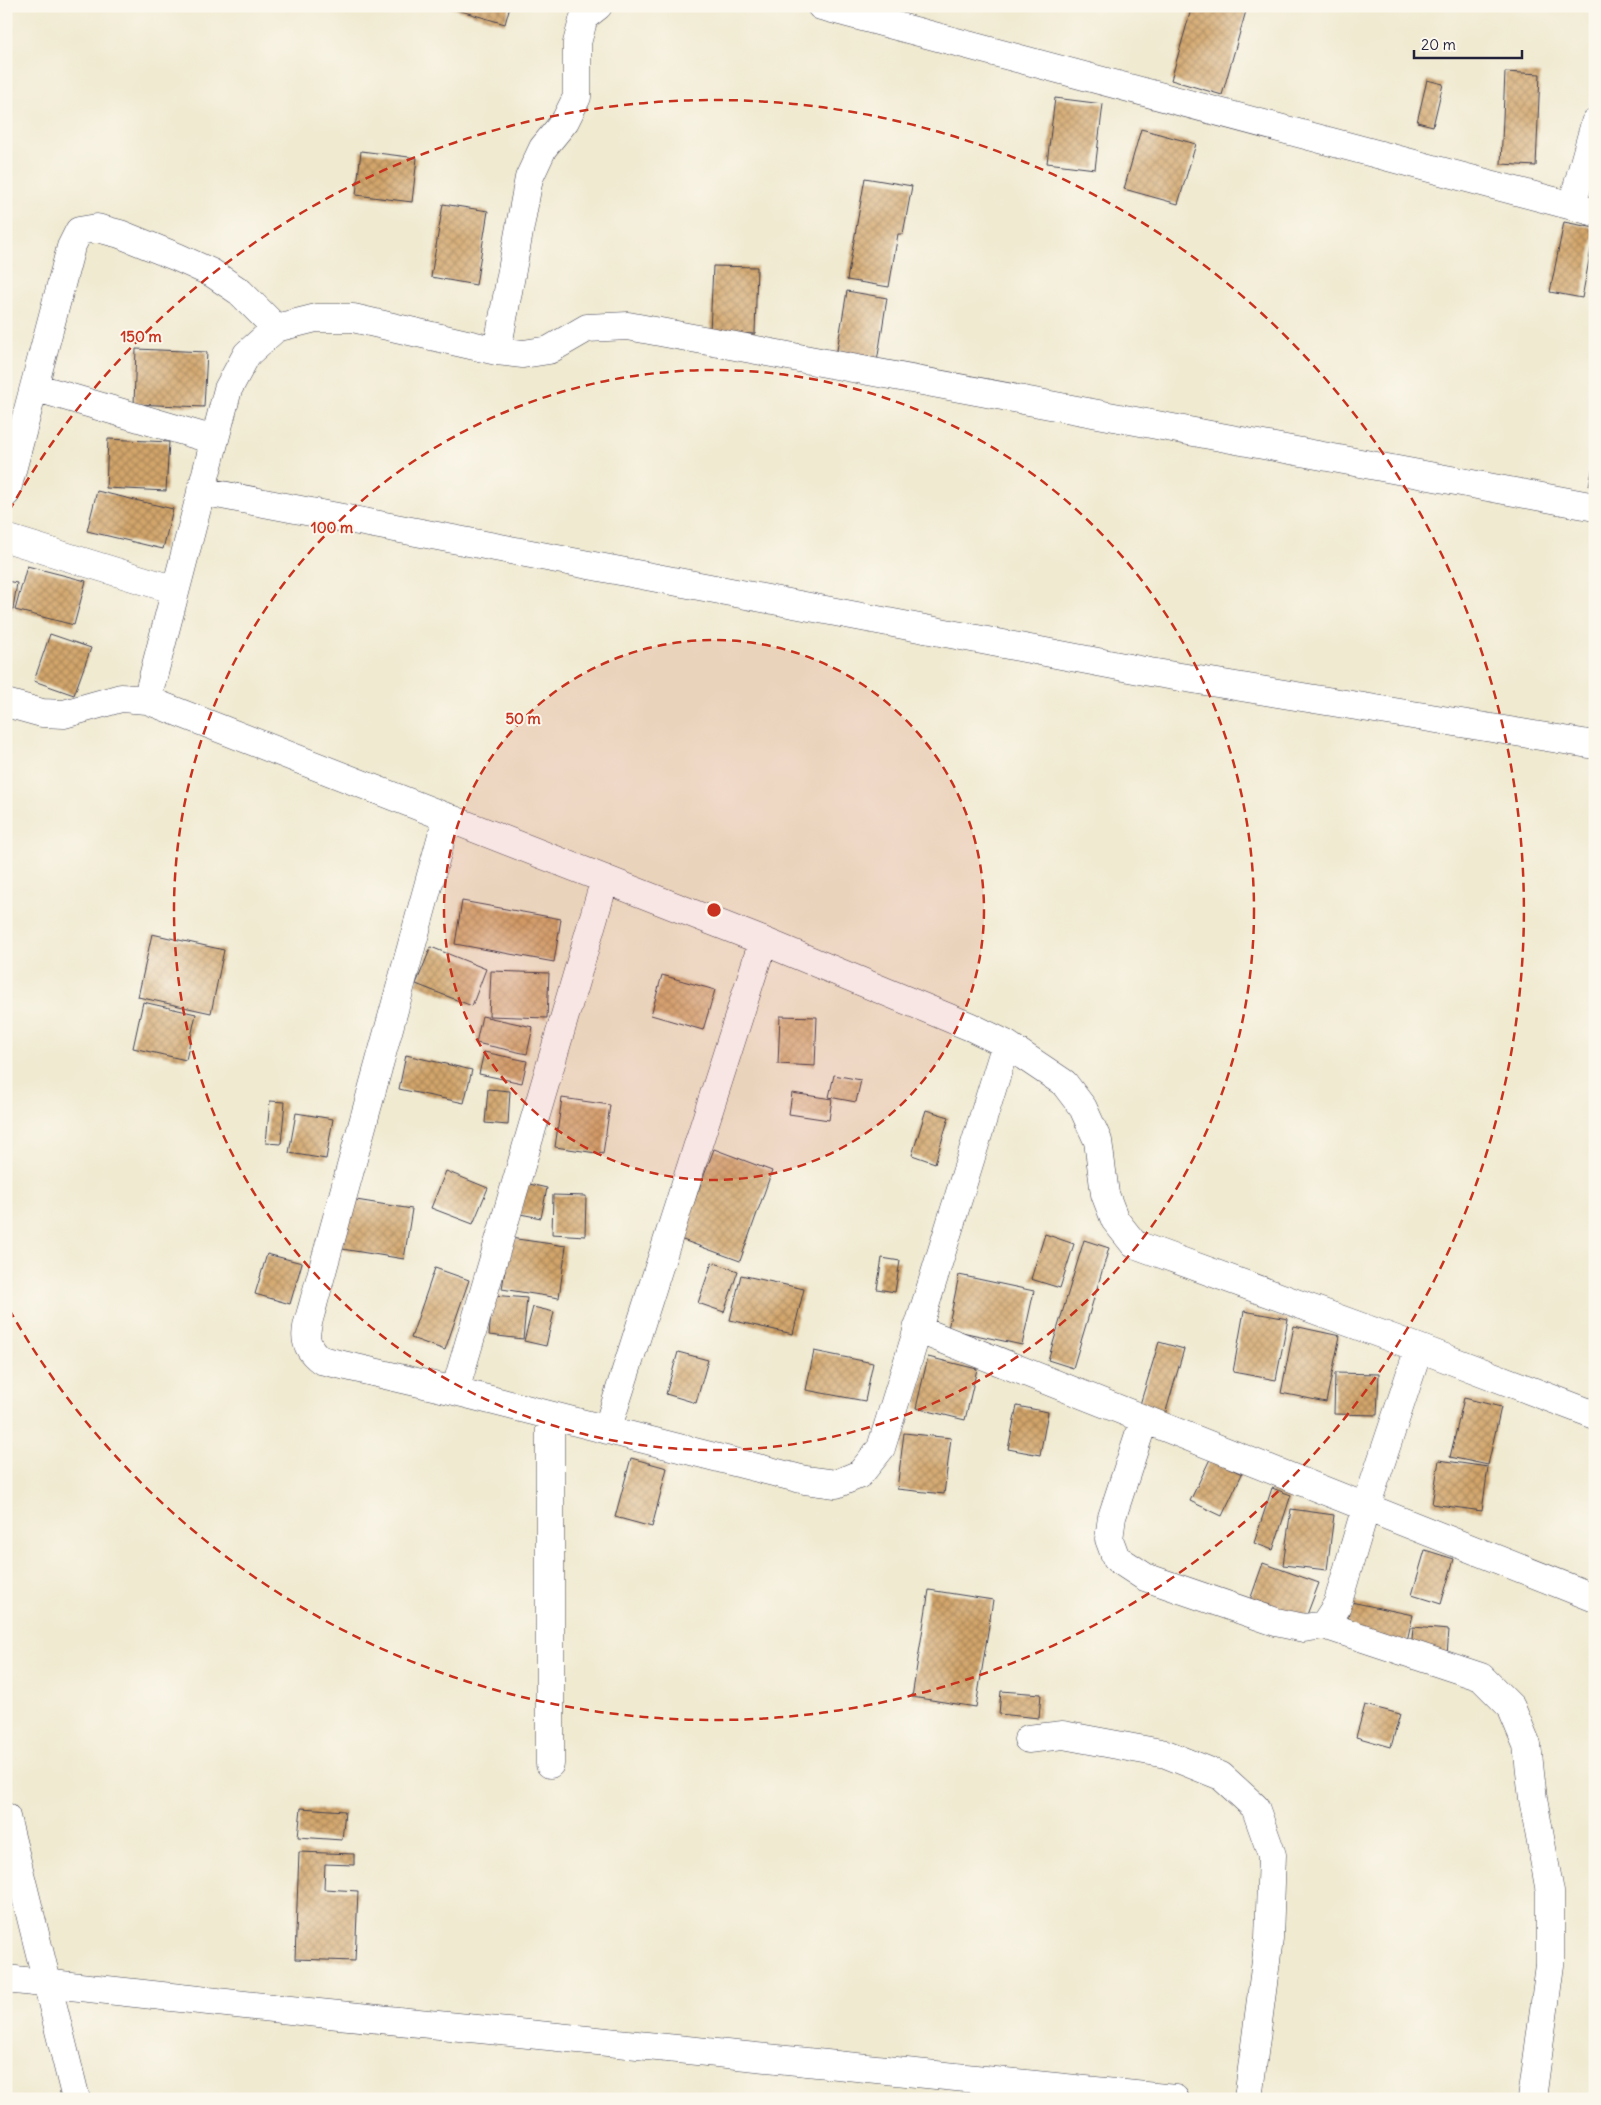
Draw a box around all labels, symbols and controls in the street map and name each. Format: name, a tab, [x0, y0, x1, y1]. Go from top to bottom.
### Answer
scale bar	[1414, 28, 1521, 60]
text: 20 m	[1421, 35, 1456, 54]
text: 150 m	[120, 327, 162, 346]
text: 100 m	[311, 518, 353, 537]
text: 50 m	[505, 709, 541, 728]
centre of rings	[705, 901, 723, 919]

